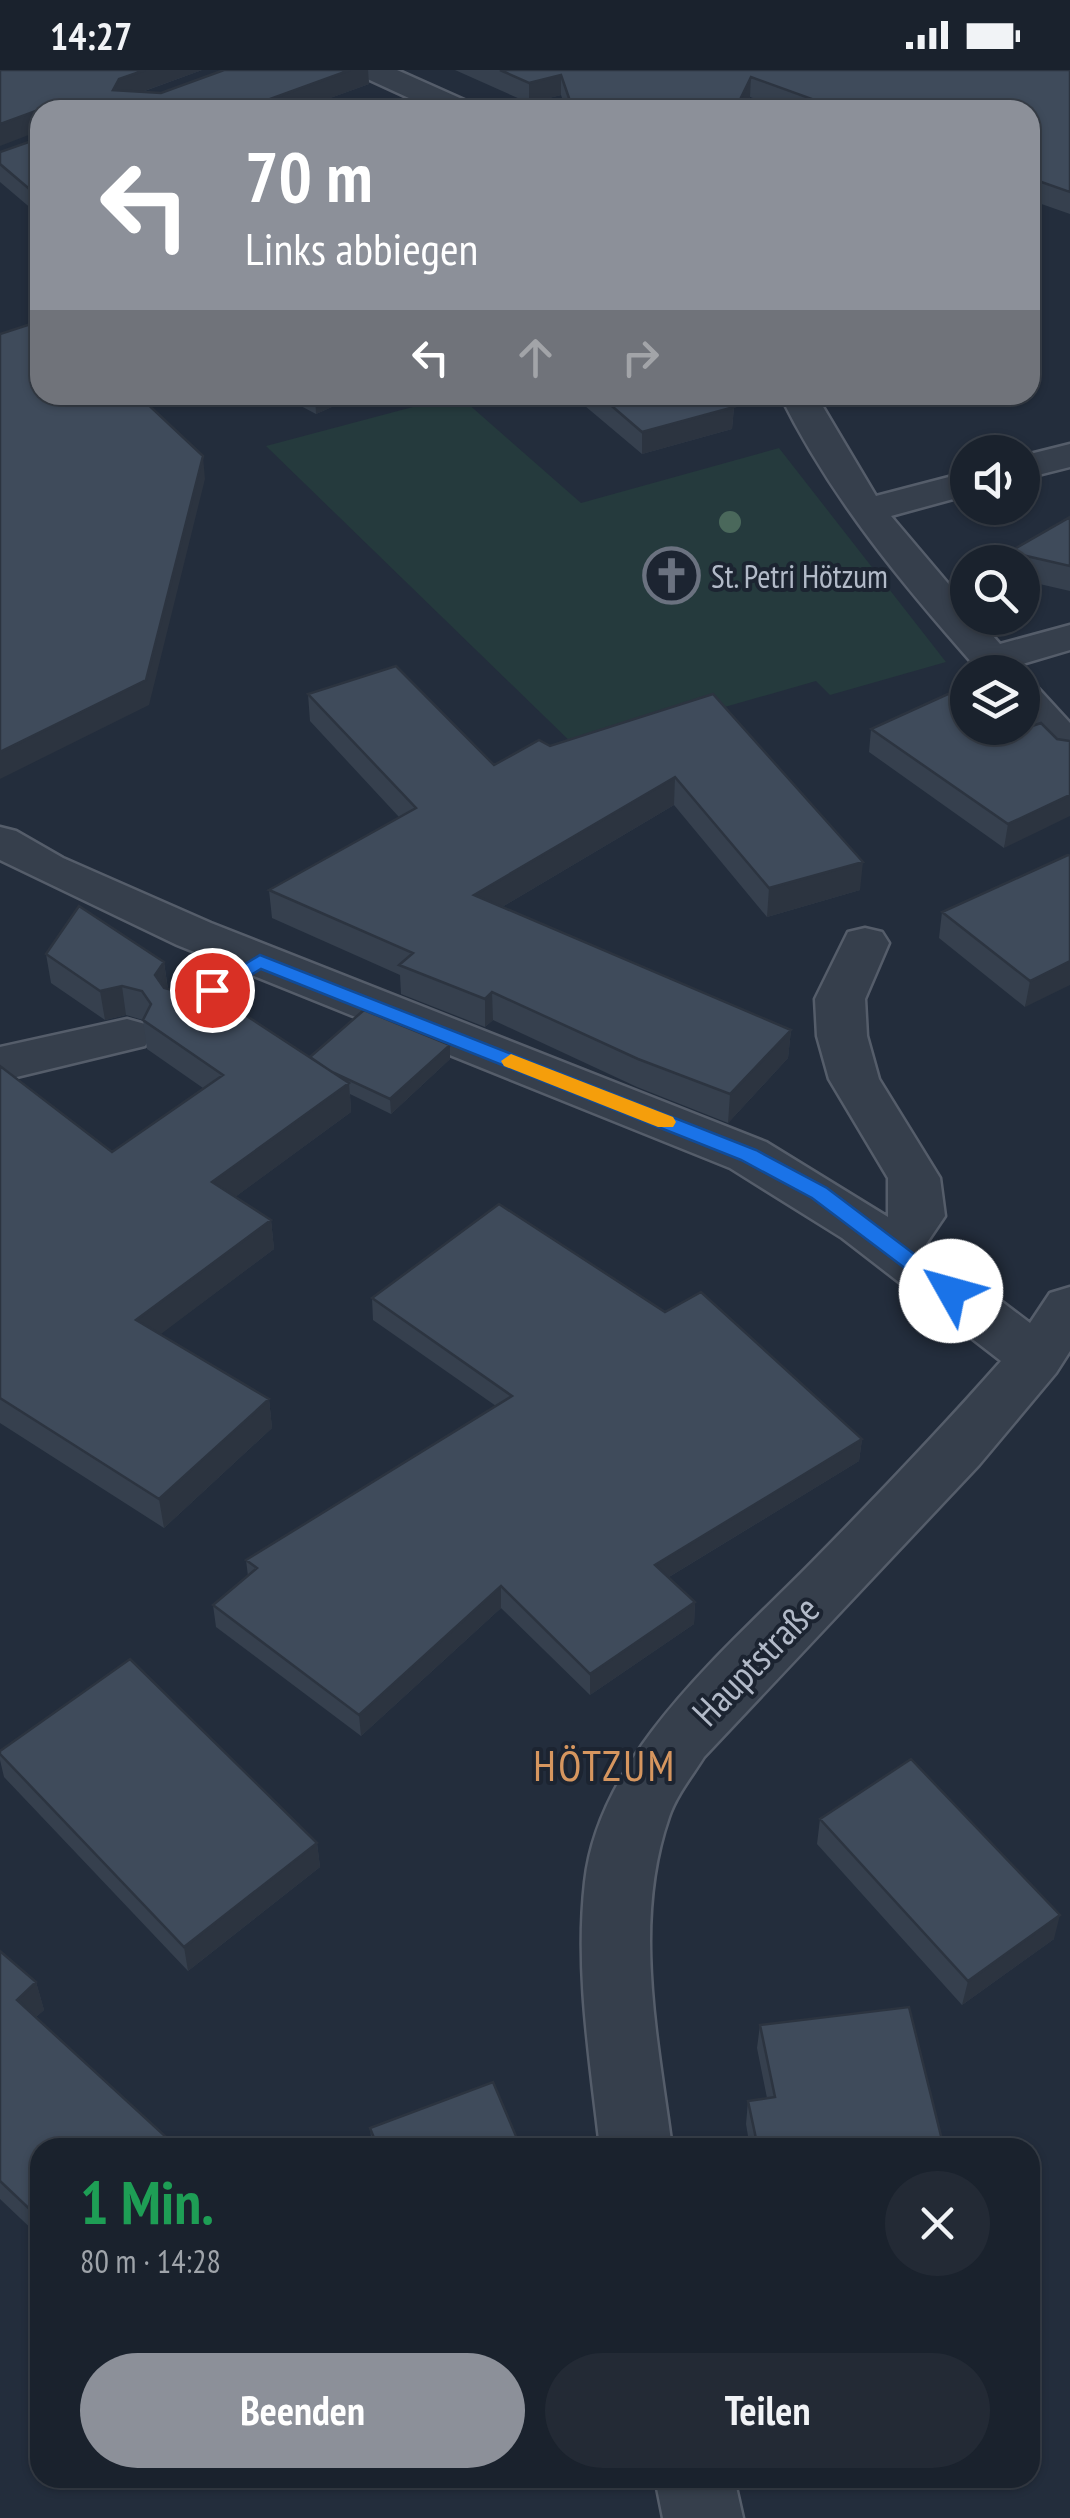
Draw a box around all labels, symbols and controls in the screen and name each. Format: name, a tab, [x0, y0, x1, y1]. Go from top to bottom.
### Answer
text: 14:27	[50, 11, 132, 60]
text: 70 m	[245, 131, 373, 221]
icon: left	[80, 140, 210, 270]
text: Links abbiegen	[245, 219, 478, 277]
icon: left	[403, 330, 458, 385]
icon: ahead	[508, 330, 563, 385]
icon: right	[613, 330, 668, 385]
map controls	[950, 435, 1040, 745]
button: sound	[950, 435, 1040, 525]
button: search	[950, 545, 1040, 635]
church icon: St. Petri Hötzum	[642, 546, 702, 606]
place label: St. Petri Hötzum	[711, 555, 888, 597]
button: layers	[950, 655, 1040, 745]
pin	[170, 948, 255, 1033]
icon: arrive	[185, 963, 240, 1018]
position arrow	[899, 1239, 1003, 1343]
street label: Hauptstraße	[681, 1585, 829, 1735]
district label: HÖTZUM	[533, 1738, 677, 1793]
text: 1 Min.	[80, 2163, 214, 2241]
button: close	[885, 2171, 990, 2276]
text: 80 m · 14:28	[80, 2240, 221, 2282]
button: Beenden	[80, 2353, 525, 2468]
button: Teilen	[545, 2353, 990, 2468]

